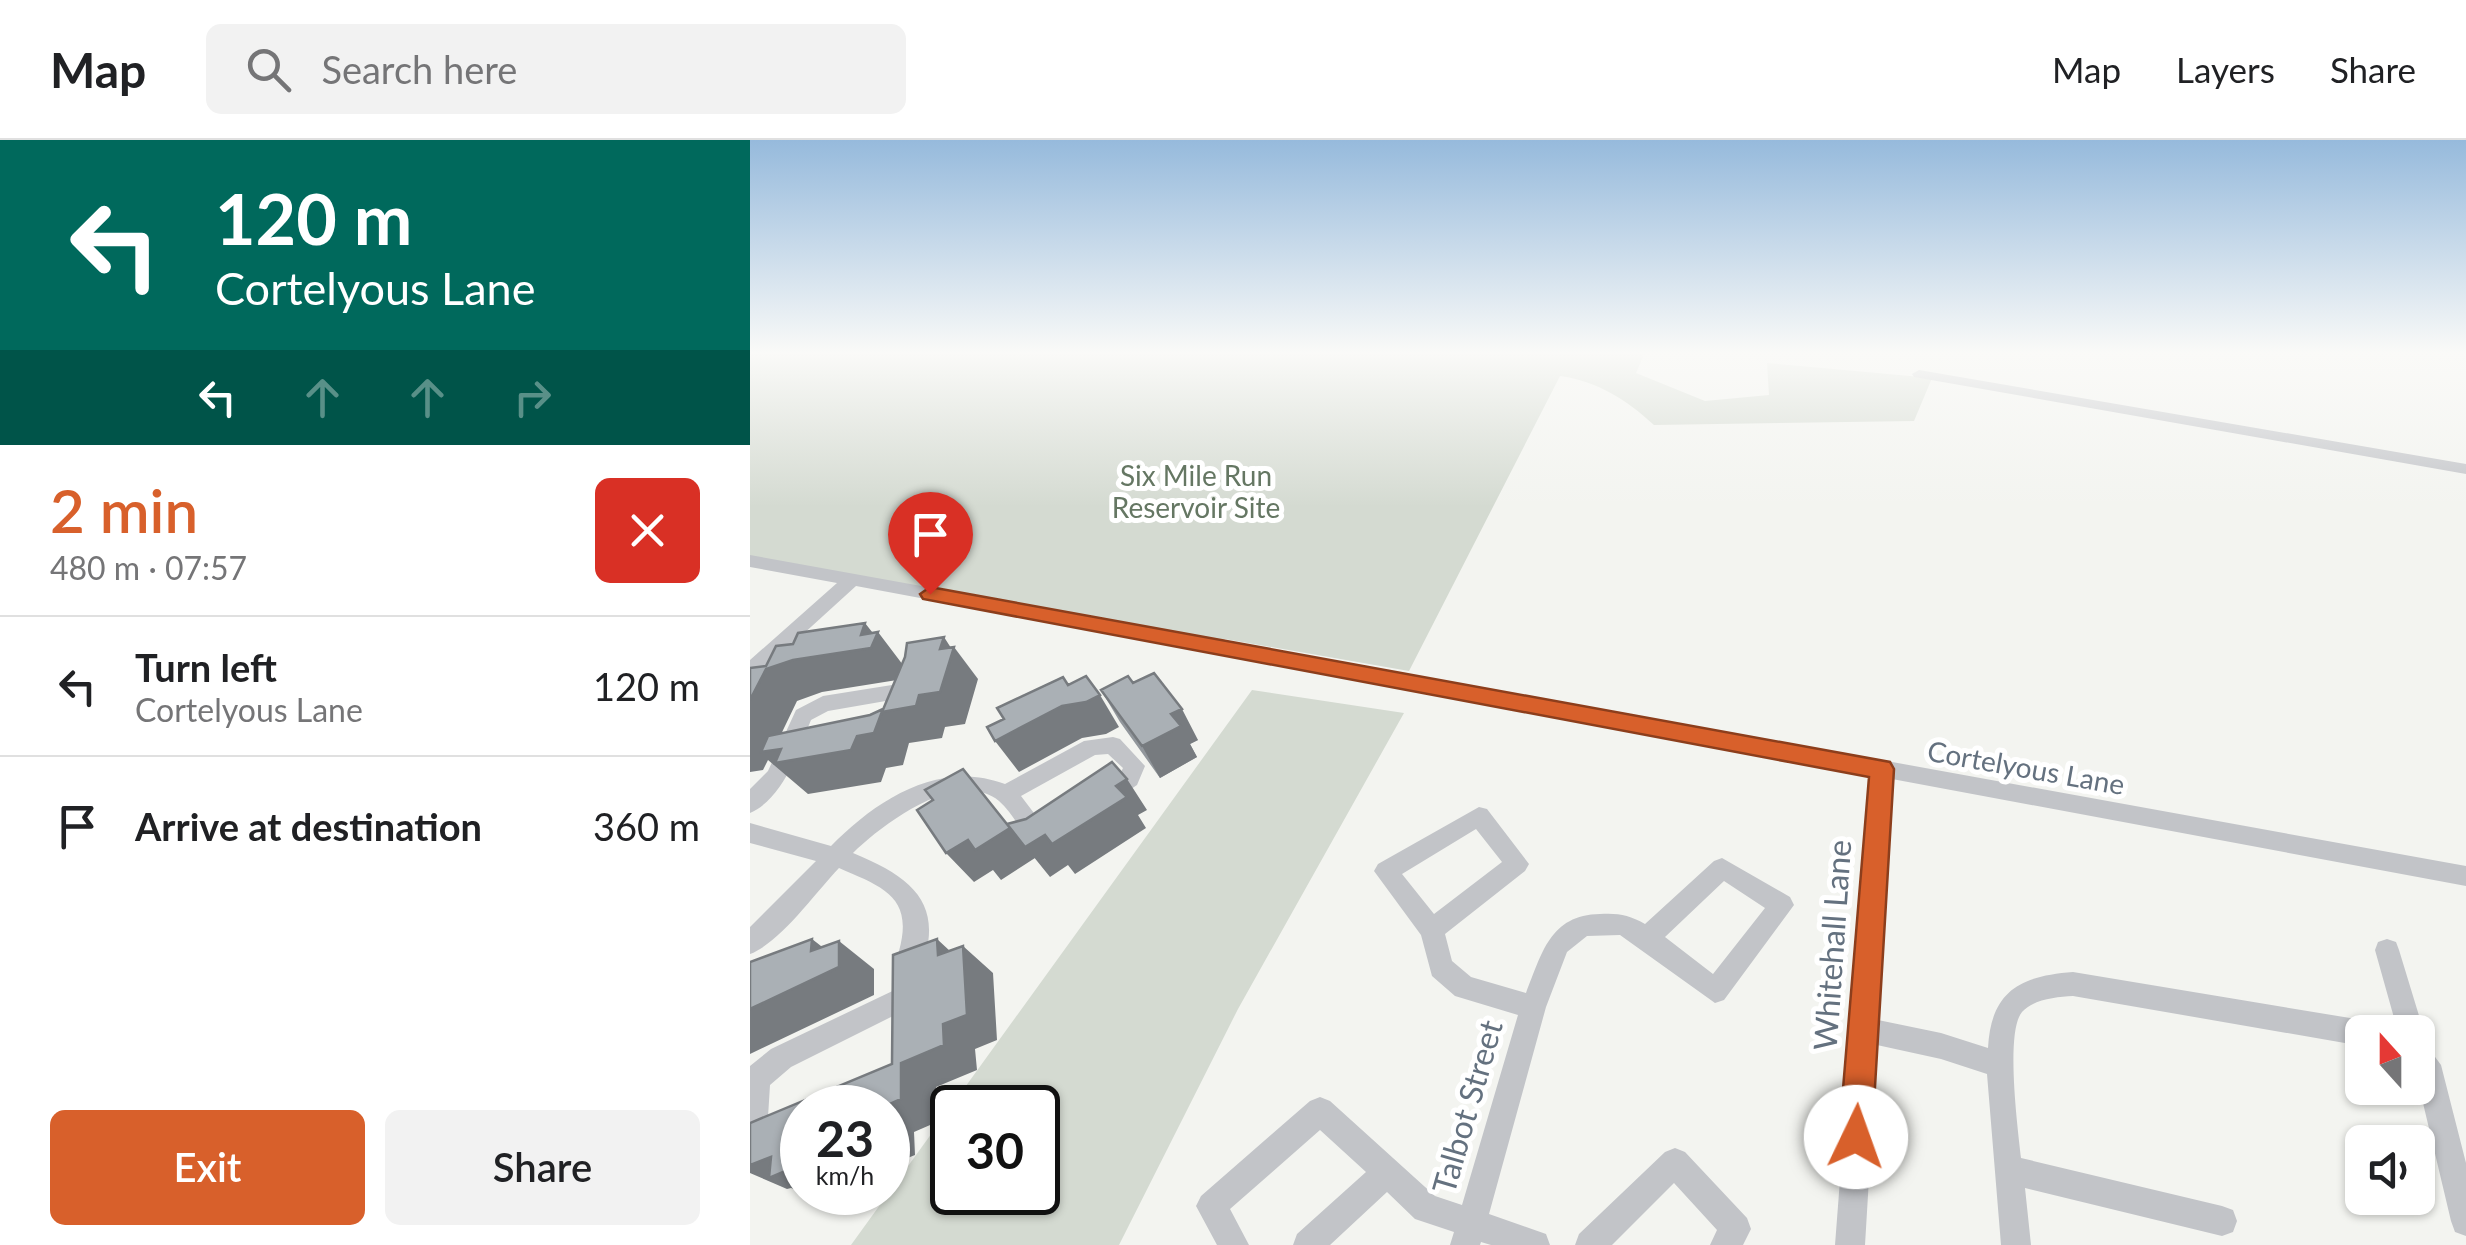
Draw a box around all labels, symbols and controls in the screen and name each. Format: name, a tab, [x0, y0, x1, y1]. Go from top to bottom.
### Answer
search box	[206, 24, 906, 114]
text: Map	[50, 41, 146, 98]
icon: search	[241, 42, 296, 97]
text: Search here	[321, 46, 517, 92]
text: Map	[2052, 48, 2121, 90]
text: Layers	[2176, 48, 2275, 90]
text: Share	[2330, 48, 2416, 90]
text: 120 m	[215, 176, 412, 260]
icon: left	[50, 180, 180, 310]
text: Cortelyous Lane	[215, 261, 535, 315]
icon: left	[190, 370, 245, 425]
icon: ahead	[295, 370, 350, 425]
icon: ahead	[400, 370, 455, 425]
icon: right	[505, 370, 560, 425]
park label: Six Mile Run Reservoir Site	[1112, 458, 1280, 524]
text: 2 min	[50, 474, 198, 546]
button: close	[595, 478, 700, 583]
pin	[888, 492, 973, 595]
icon: arrive	[903, 507, 958, 562]
text: 480 m · 07:57	[50, 548, 247, 587]
text: Turn left	[135, 644, 277, 690]
icon: left	[50, 659, 105, 714]
text: 120 m	[593, 663, 700, 709]
text: Cortelyous Lane	[135, 690, 363, 729]
street label: Cortelyous Lane	[1925, 733, 2127, 801]
icon: arrive	[50, 799, 105, 854]
text: Arrive at destination	[135, 803, 482, 849]
text: 360 m	[593, 803, 700, 849]
street label: Whitehall Lane	[1805, 838, 1858, 1051]
street label: Talbot Street	[1423, 1015, 1510, 1198]
north arrow	[2345, 1015, 2435, 1105]
map controls	[2345, 1015, 2435, 1215]
speed limit sign: 30	[930, 1085, 1060, 1215]
position arrow	[1804, 1085, 1908, 1189]
text: 23	[816, 1108, 874, 1168]
button: Exit	[50, 1110, 365, 1225]
button: Share	[385, 1110, 700, 1225]
button: sound	[2345, 1125, 2435, 1215]
text: km/h	[816, 1160, 874, 1190]

